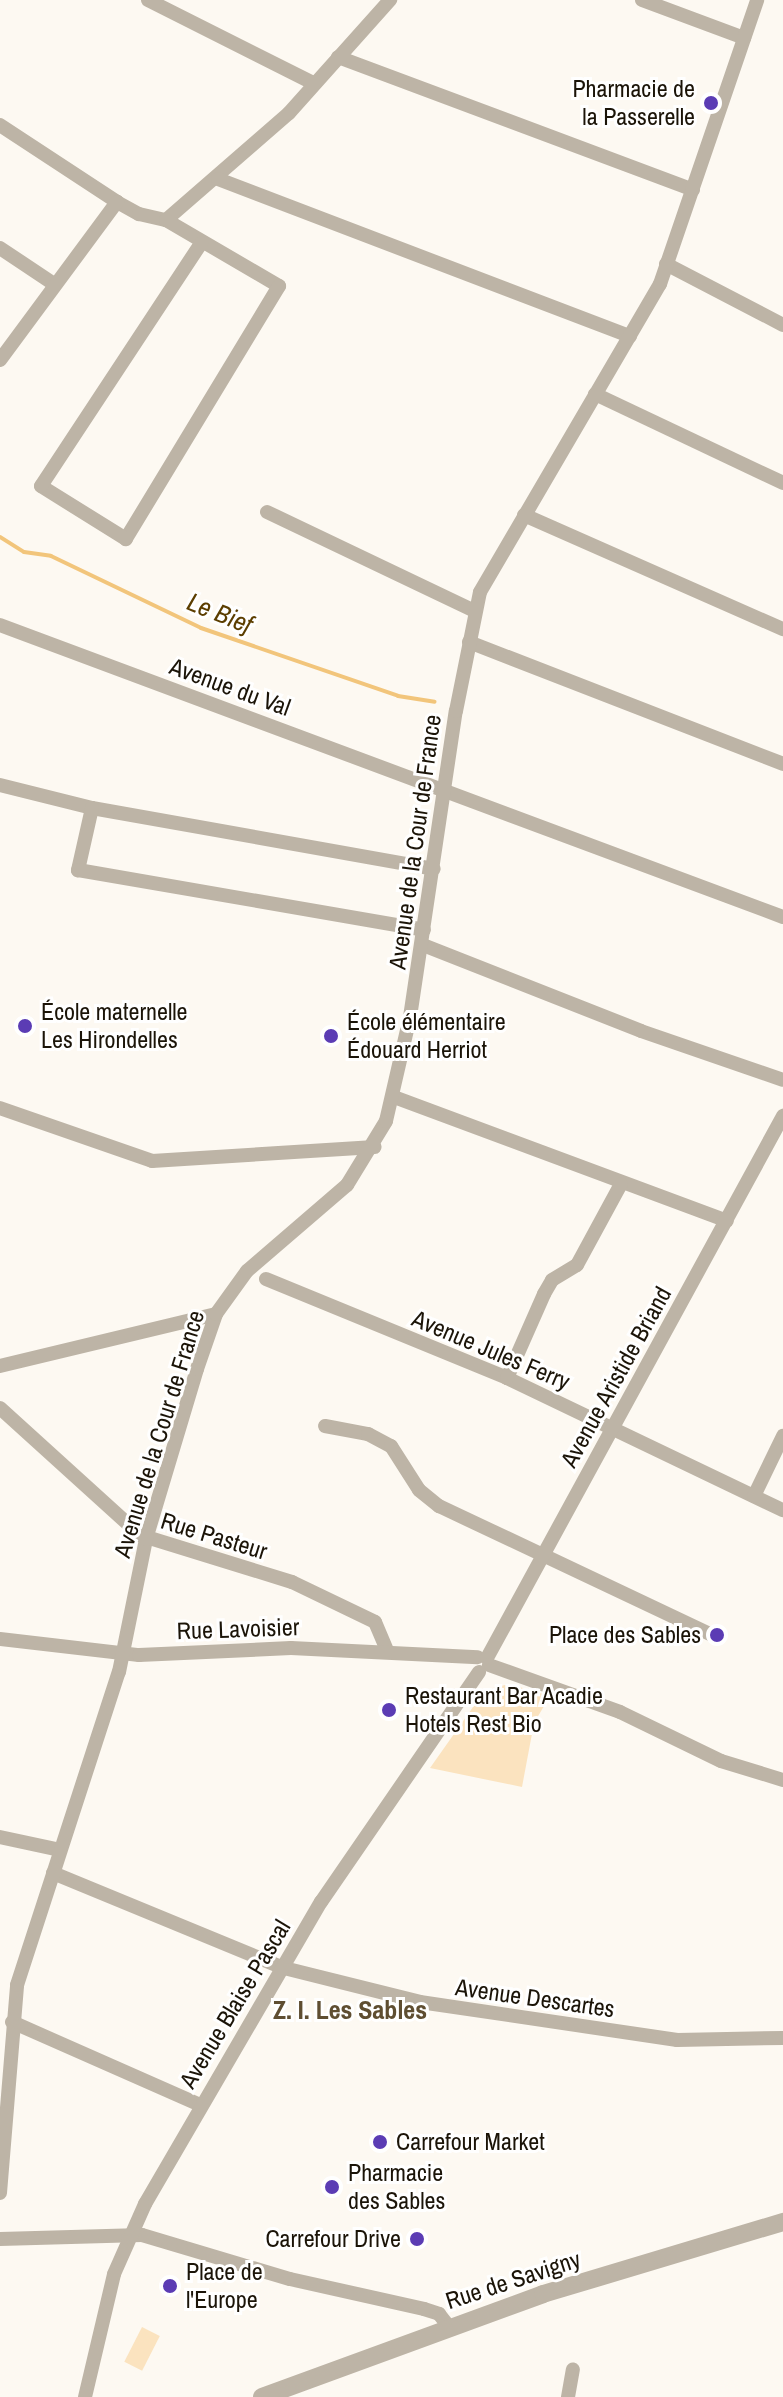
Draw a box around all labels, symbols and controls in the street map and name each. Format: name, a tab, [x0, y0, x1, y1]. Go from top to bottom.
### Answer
place label: Pharmacie de la Passerelle	[572, 75, 695, 131]
marker: Pharmacie de la Passerelle	[702, 94, 720, 112]
water label: Le Bief	[183, 586, 257, 640]
street label: Avenue du Val	[166, 652, 294, 722]
street label: Avenue de la Cour de France	[383, 713, 447, 971]
place label: École maternelle Les Hirondelles	[41, 998, 188, 1054]
place label: École élémentaire Édouard Herriot	[347, 1008, 506, 1064]
marker: École maternelle Les Hirondelles	[16, 1017, 34, 1035]
marker: École élémentaire Édouard Herriot	[322, 1027, 340, 1045]
street label: Avenue Aristide Briand	[554, 1281, 678, 1473]
street label: Avenue Jules Ferry	[408, 1304, 574, 1396]
street label: Avenue de la Cour de France	[108, 1307, 210, 1561]
street label: Rue Pasteur	[157, 1506, 271, 1566]
street label: Rue Lavoisier	[176, 1612, 300, 1646]
place label: Place des Sables	[549, 1621, 701, 1649]
marker: Place des Sables	[708, 1626, 726, 1644]
place label: Restaurant Bar Acadie Hotels Rest Bio	[405, 1682, 604, 1738]
marker: Restaurant Bar Acadie Hotels Rest Bio	[380, 1701, 398, 1719]
street label: Avenue Blaise Pascal	[173, 1915, 297, 2093]
street label: Avenue Descartes	[454, 1973, 616, 2023]
district label: Z. I. Les Sables	[273, 1994, 427, 2026]
place label: Carrefour Market	[396, 2128, 545, 2156]
marker: Carrefour Market	[371, 2133, 389, 2151]
place label: Pharmacie des Sables	[348, 2159, 445, 2215]
marker: Pharmacie des Sables	[323, 2178, 341, 2196]
place label: Carrefour Drive	[265, 2225, 401, 2253]
marker: Carrefour Drive	[408, 2230, 426, 2248]
street label: Rue de Savigny	[442, 2245, 584, 2315]
place label: Place de l'Europe	[186, 2258, 263, 2314]
marker: Place de l'Europe	[161, 2277, 179, 2295]

